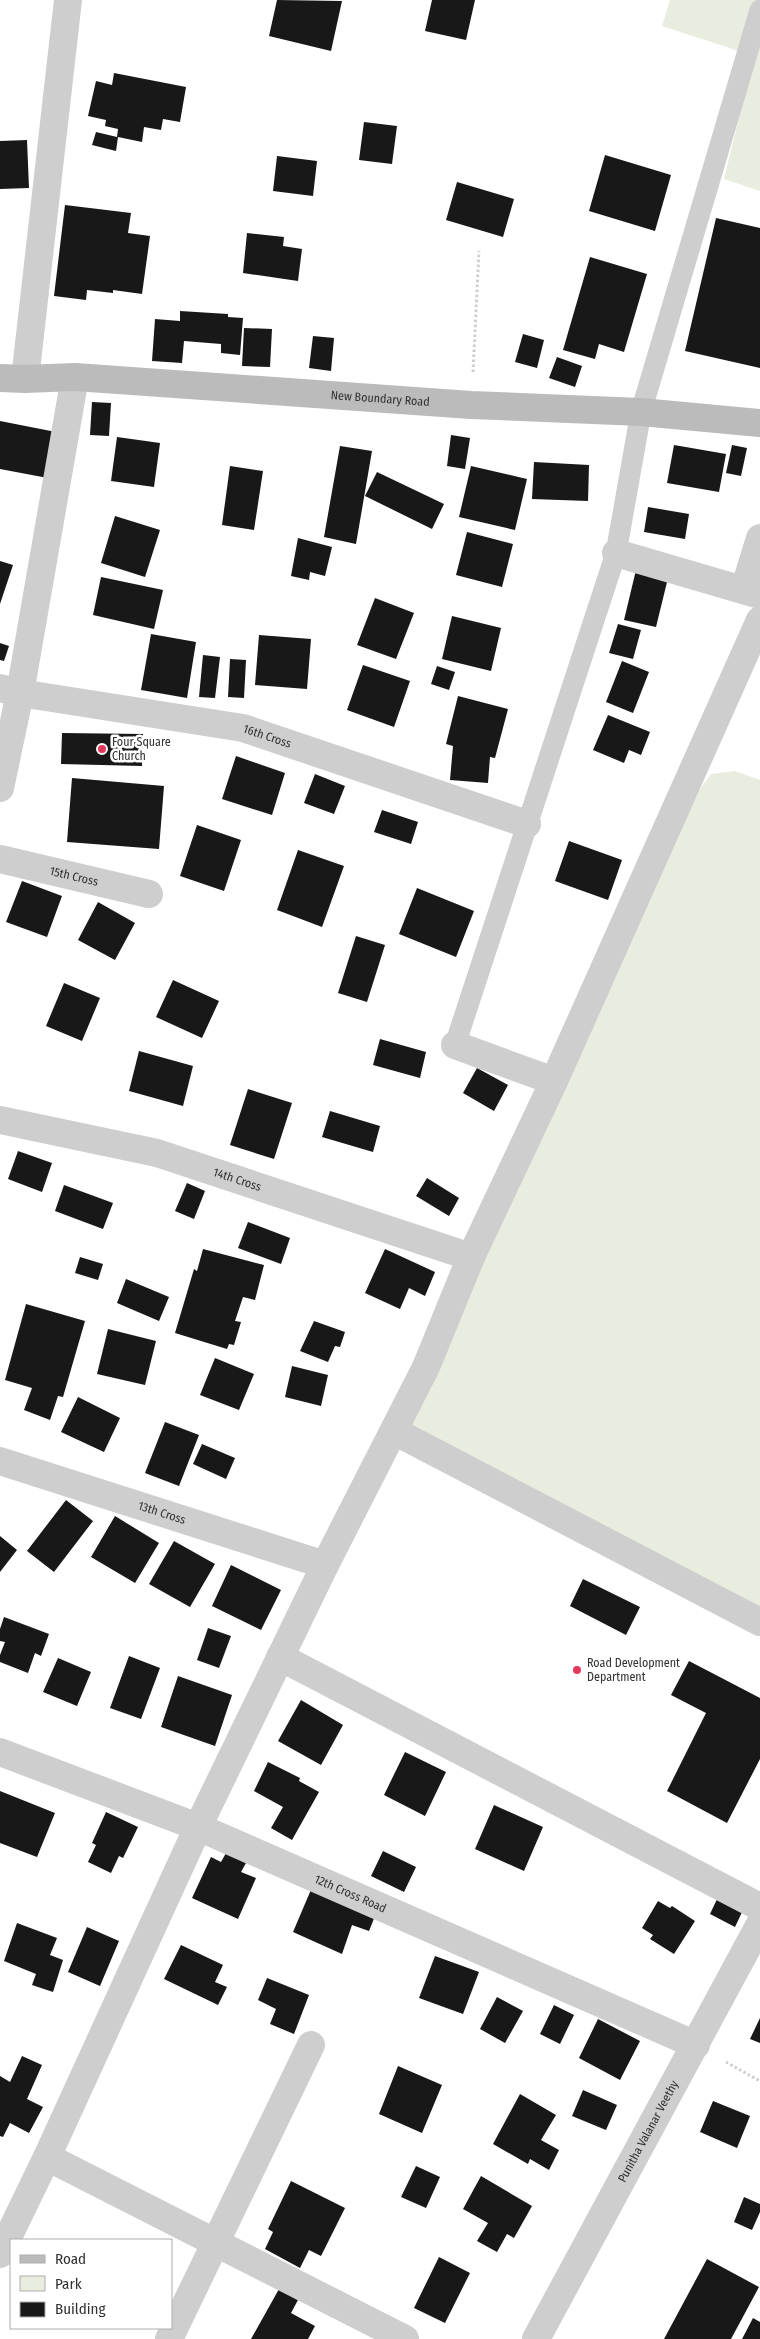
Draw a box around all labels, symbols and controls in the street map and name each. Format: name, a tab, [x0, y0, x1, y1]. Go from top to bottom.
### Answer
street label: New Boundary Road	[330, 388, 430, 409]
street label: 16th Cross	[241, 722, 293, 751]
place label: Four Square Church	[112, 735, 171, 763]
marker: Four Square Church	[96, 743, 108, 755]
street label: 15th Cross	[48, 864, 100, 889]
street label: 14th Cross	[211, 1165, 263, 1194]
street label: 13th Cross	[136, 1499, 188, 1527]
place label: Road Development Department	[587, 1656, 680, 1684]
marker: Road Development Department	[571, 1664, 583, 1676]
street label: 12th Cross Road	[312, 1872, 388, 1916]
street label: Punitha Valanar Veethy	[615, 2077, 682, 2185]
legend	[10, 2239, 172, 2329]
text: Road	[55, 2250, 86, 2268]
text: Park	[55, 2275, 82, 2293]
text: Building	[55, 2300, 106, 2318]

